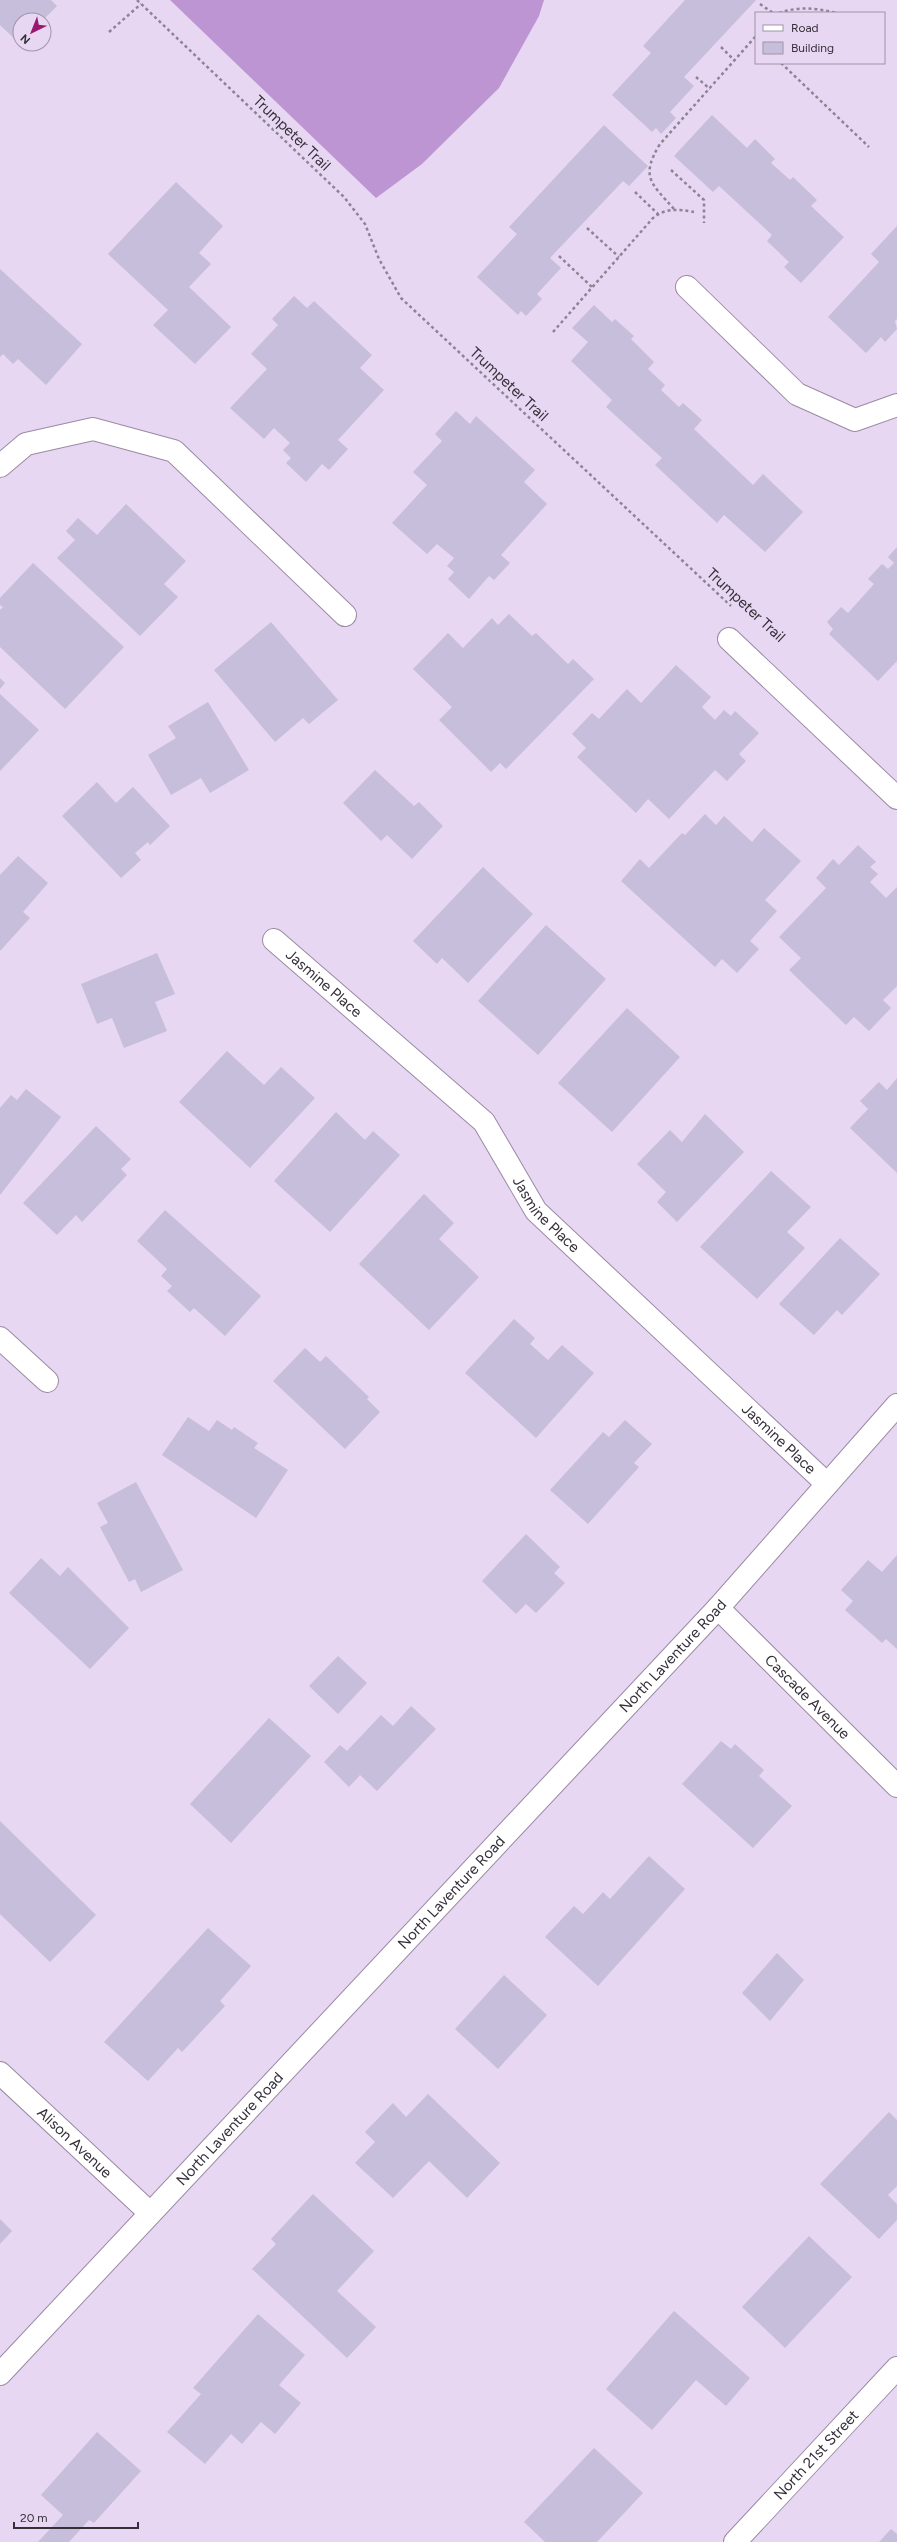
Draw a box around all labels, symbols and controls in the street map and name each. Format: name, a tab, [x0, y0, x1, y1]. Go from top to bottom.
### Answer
north arrow	[12, 12, 52, 52]
legend	[755, 12, 885, 64]
text: Road	[791, 21, 819, 35]
text: N	[18, 31, 33, 47]
text: Building	[791, 41, 834, 55]
street label: Trumpeter Trail	[250, 92, 334, 174]
street label: Trumpeter Trail	[466, 343, 552, 425]
street label: Trumpeter Trail	[703, 564, 789, 646]
street label: Jasmine Place	[282, 945, 366, 1021]
street label: Jasmine Place	[509, 1173, 583, 1256]
street label: Jasmine Place	[738, 1400, 820, 1478]
street label: North Laventure Road	[616, 1596, 730, 1716]
street label: Cascade Avenue	[761, 1651, 854, 1743]
street label: North Laventure Road	[394, 1832, 509, 1953]
street label: North Laventure Road	[172, 2069, 287, 2189]
street label: Alison Avenue	[34, 2103, 116, 2182]
street label: North 21st Street	[770, 2406, 862, 2504]
scale bar	[14, 2504, 138, 2530]
text: 20 m	[20, 2511, 48, 2525]

